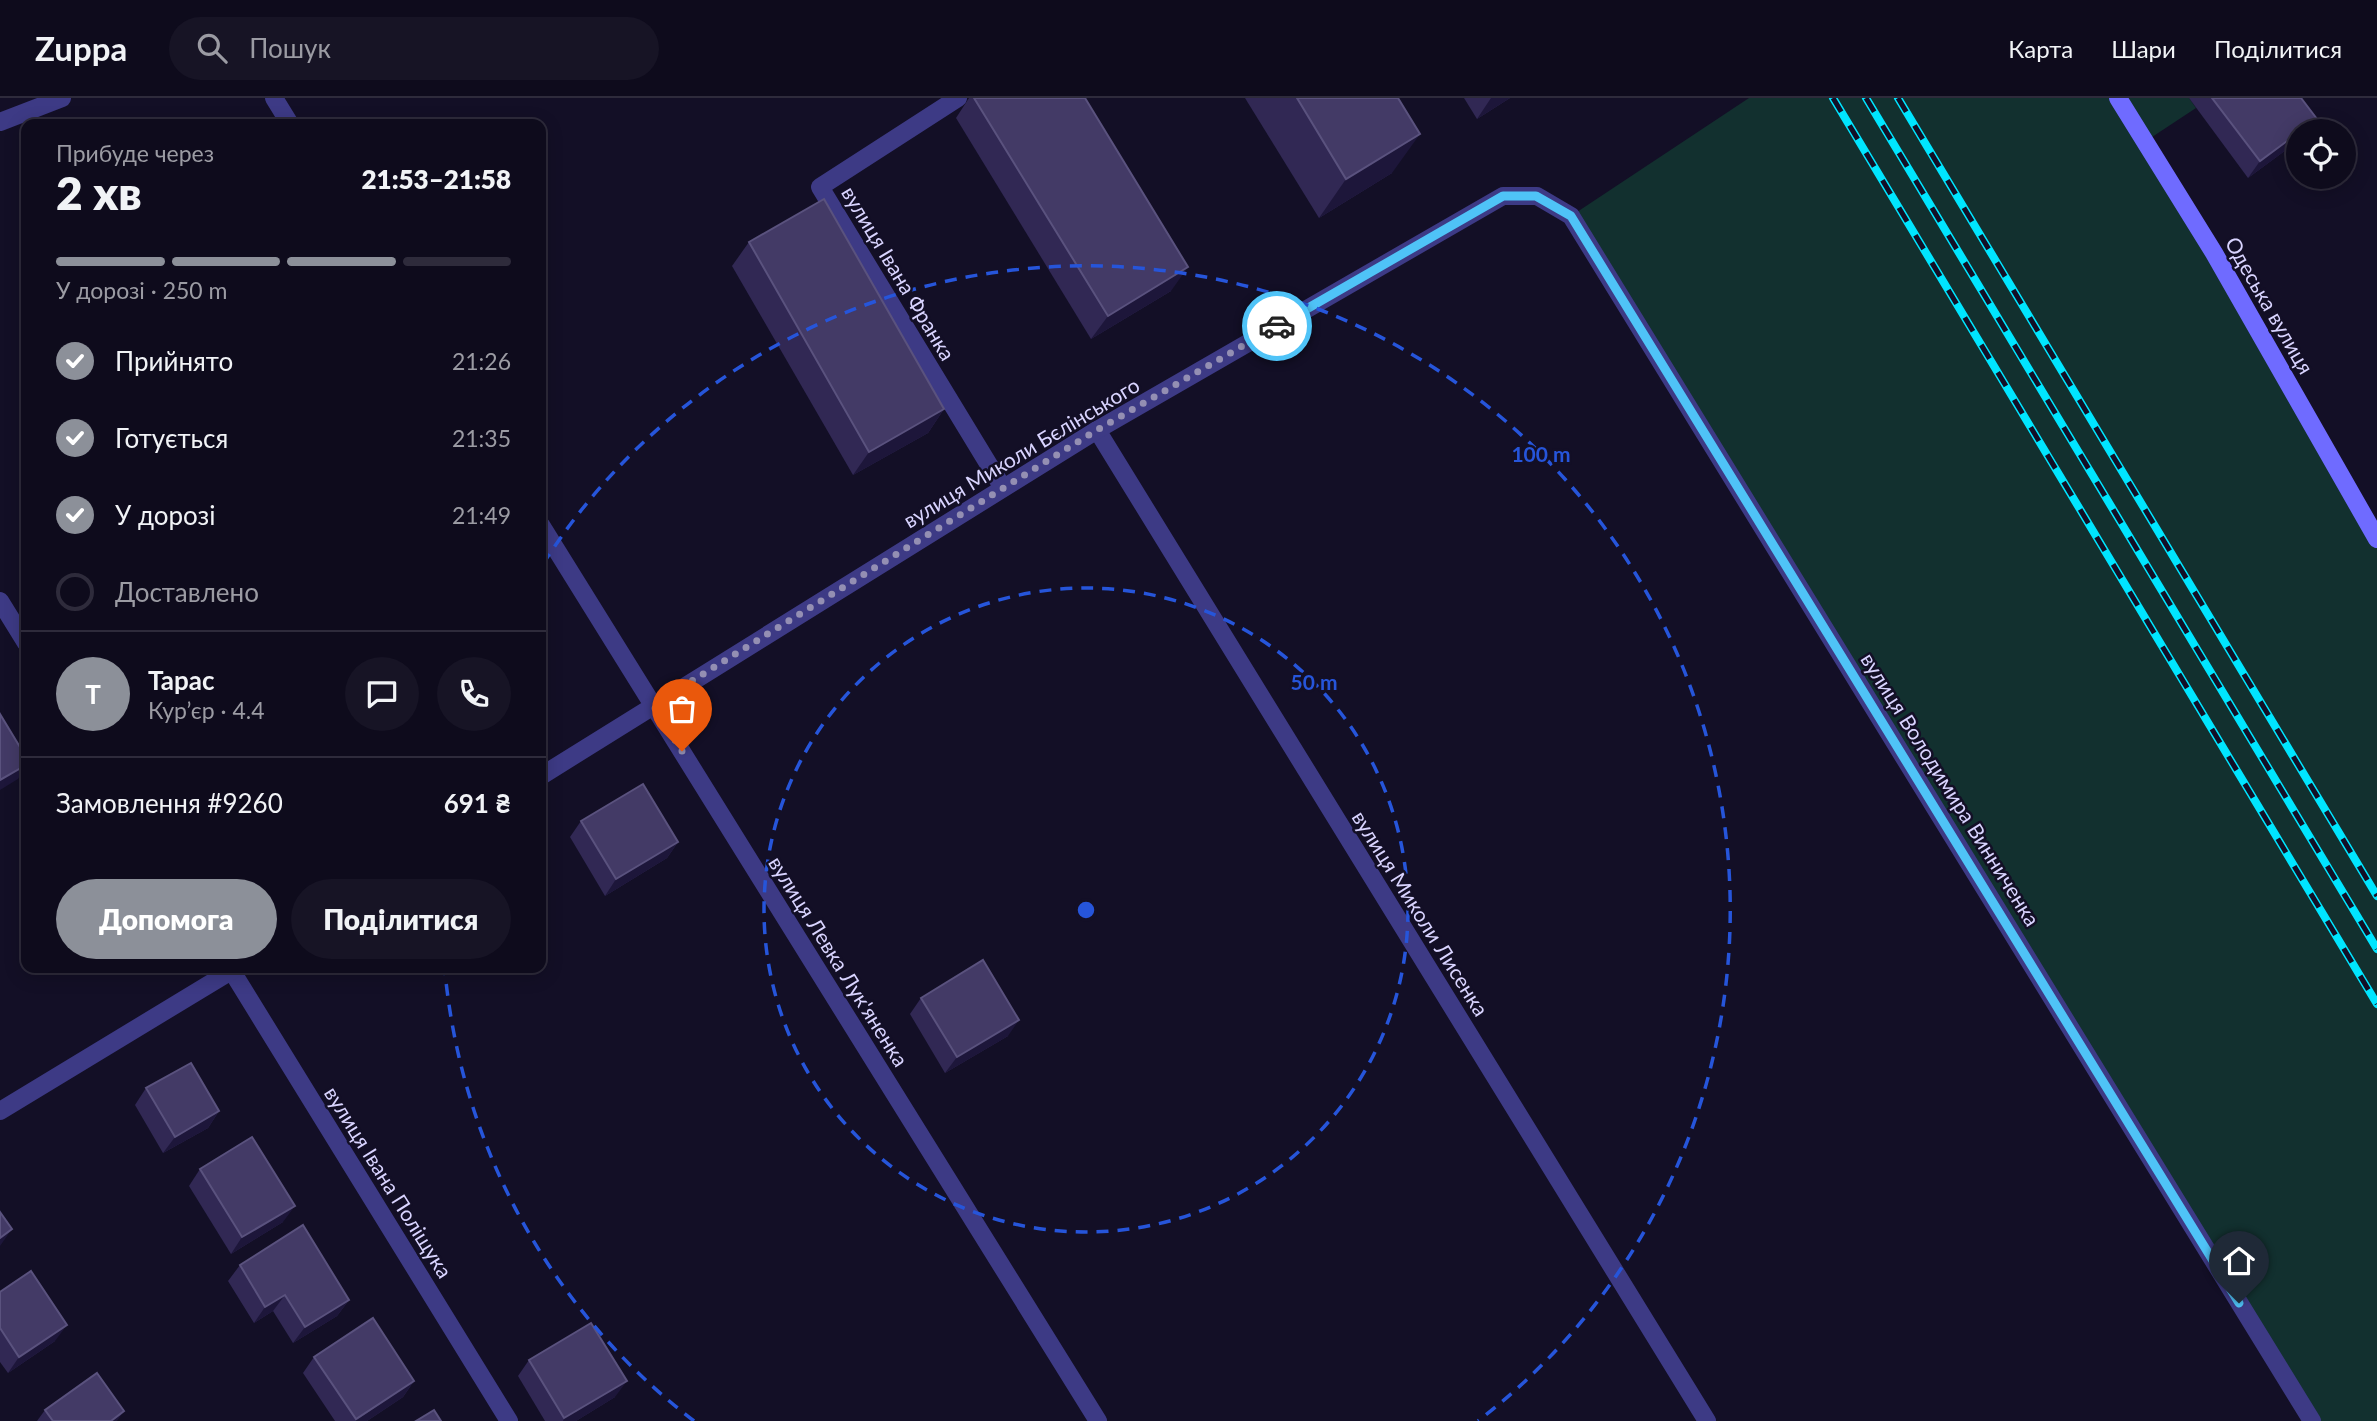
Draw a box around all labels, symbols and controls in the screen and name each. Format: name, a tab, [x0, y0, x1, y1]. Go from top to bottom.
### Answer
search box	[169, 17, 659, 80]
text: Zuppa	[35, 28, 127, 68]
icon: search	[193, 29, 231, 67]
text: Пошук	[249, 32, 331, 64]
text: Карта	[2008, 34, 2073, 63]
text: Шари	[2111, 34, 2176, 63]
text: Поділитися	[2214, 34, 2342, 63]
map controls	[2286, 119, 2356, 189]
button: locate	[2286, 119, 2356, 189]
text: Прибуде через	[56, 139, 214, 167]
text: 21:53–21:58	[361, 163, 511, 195]
text: 2 хв	[56, 165, 142, 220]
street label: вулиця Івана Франка	[837, 181, 961, 365]
street label: Одеська вулиця	[2221, 232, 2319, 378]
text: У дорозі · 250 m	[56, 276, 227, 304]
courier	[1242, 291, 1312, 361]
icon: car	[1258, 307, 1296, 345]
icon: check	[56, 342, 94, 380]
text: Прийнято	[115, 345, 233, 377]
text: 21:26	[452, 347, 511, 375]
street label: вулиця Миколи Бєлінського	[899, 372, 1144, 532]
icon: check	[56, 419, 94, 457]
text: Готується	[115, 422, 228, 454]
text: 21:35	[452, 424, 511, 452]
text: 100 m	[1511, 441, 1571, 466]
icon: check	[56, 496, 94, 534]
text: У дорозі	[115, 499, 215, 531]
text: 21:49	[452, 501, 511, 529]
text: Доставлено	[115, 576, 259, 608]
street label: вулиця Володимира Винниченка	[1856, 648, 2046, 930]
button: chat	[345, 657, 419, 731]
button: phone	[437, 657, 511, 731]
text: Тарас	[148, 664, 214, 696]
text: 50 m	[1290, 669, 1338, 694]
text: Т	[85, 678, 101, 710]
pin	[652, 679, 712, 751]
icon: bag	[663, 690, 701, 728]
text: Кур’єр · 4.4	[148, 696, 265, 724]
text: Замовлення #9260	[56, 787, 283, 819]
text: 691 ₴	[444, 787, 511, 819]
street label: вулиця Миколи Лисенка	[1348, 806, 1494, 1020]
street label: вулиця Левка Лук'яненка	[764, 851, 914, 1071]
button: Допомога	[56, 879, 277, 959]
button: Поділитися	[291, 879, 511, 959]
centre of rings	[1074, 898, 1098, 922]
street label: вулиця Івана Поліщука	[320, 1082, 458, 1282]
pin	[2209, 1231, 2269, 1303]
icon: home	[2220, 1242, 2258, 1280]

